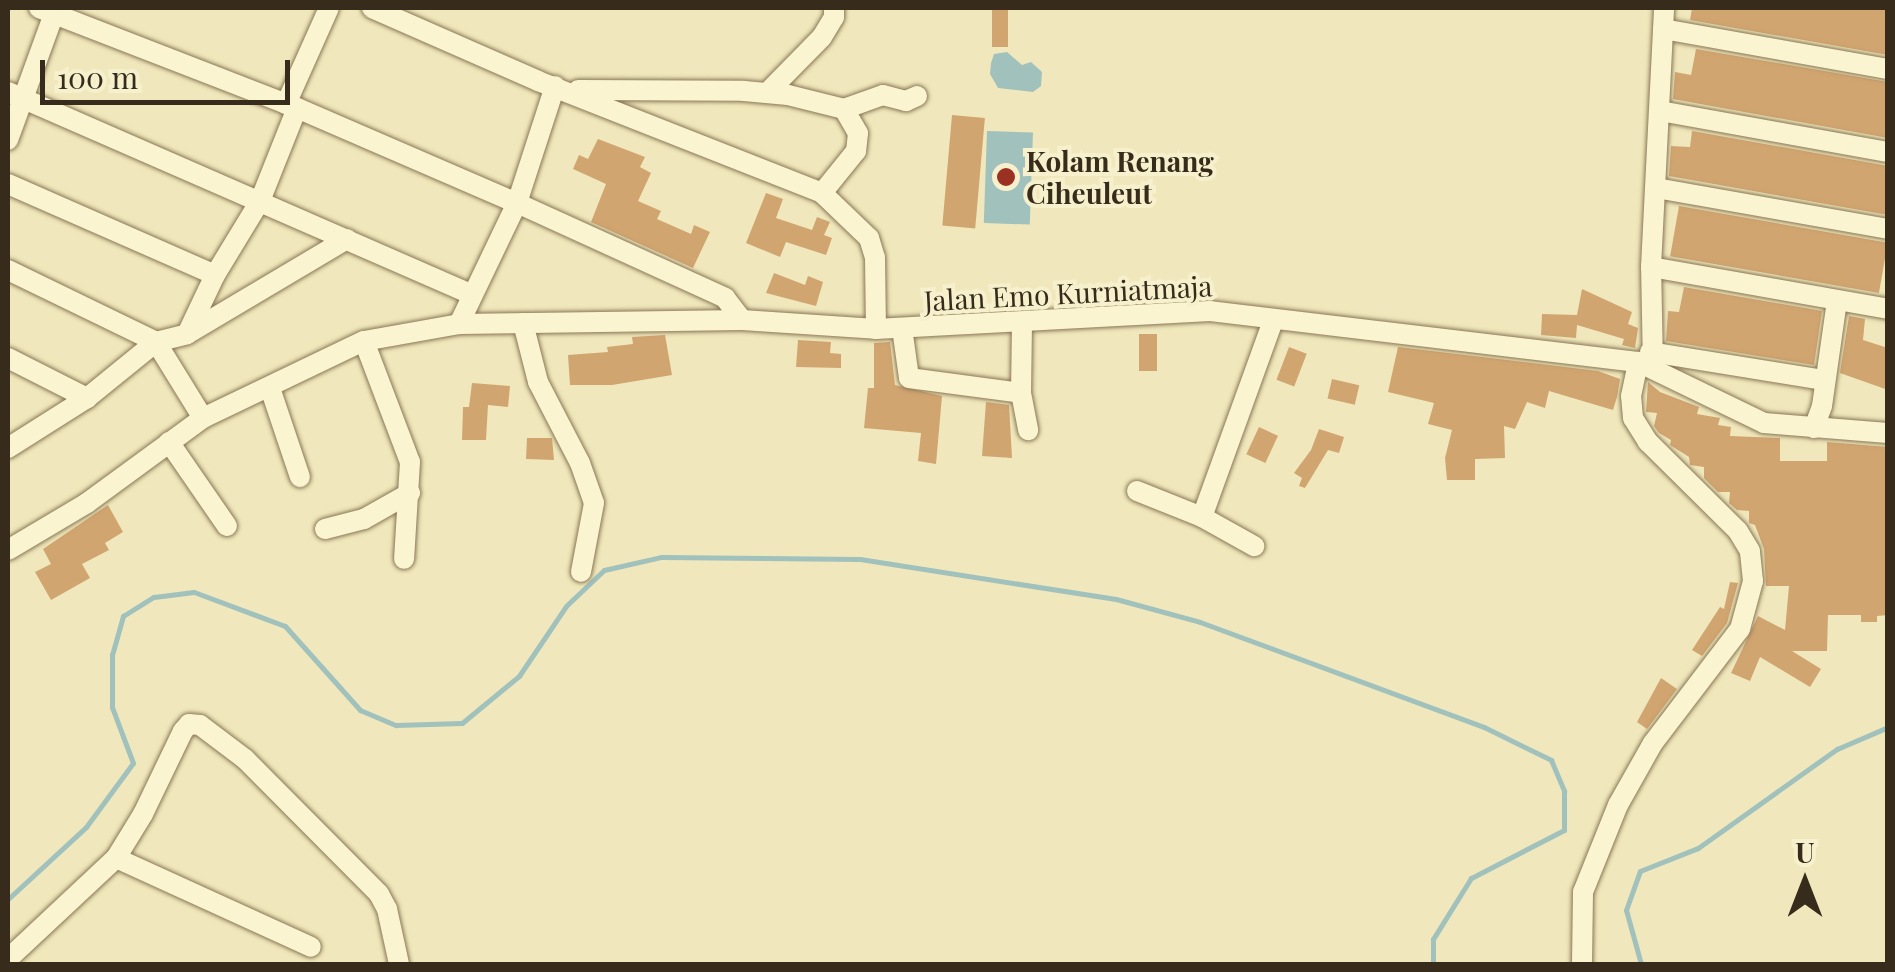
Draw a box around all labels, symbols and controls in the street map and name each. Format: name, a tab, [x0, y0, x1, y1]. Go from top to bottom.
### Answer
scale bar	[45, 40, 295, 102]
text: 100 m	[57, 57, 138, 97]
place label: Kolam Renang Ciheuleut	[1026, 144, 1214, 210]
marker: Kolam Renang Ciheuleut	[995, 166, 1017, 188]
street label: Jalan Emo Kurniatmaja	[923, 269, 1213, 317]
north arrow	[1755, 832, 1855, 932]
text: U	[1795, 833, 1815, 870]

